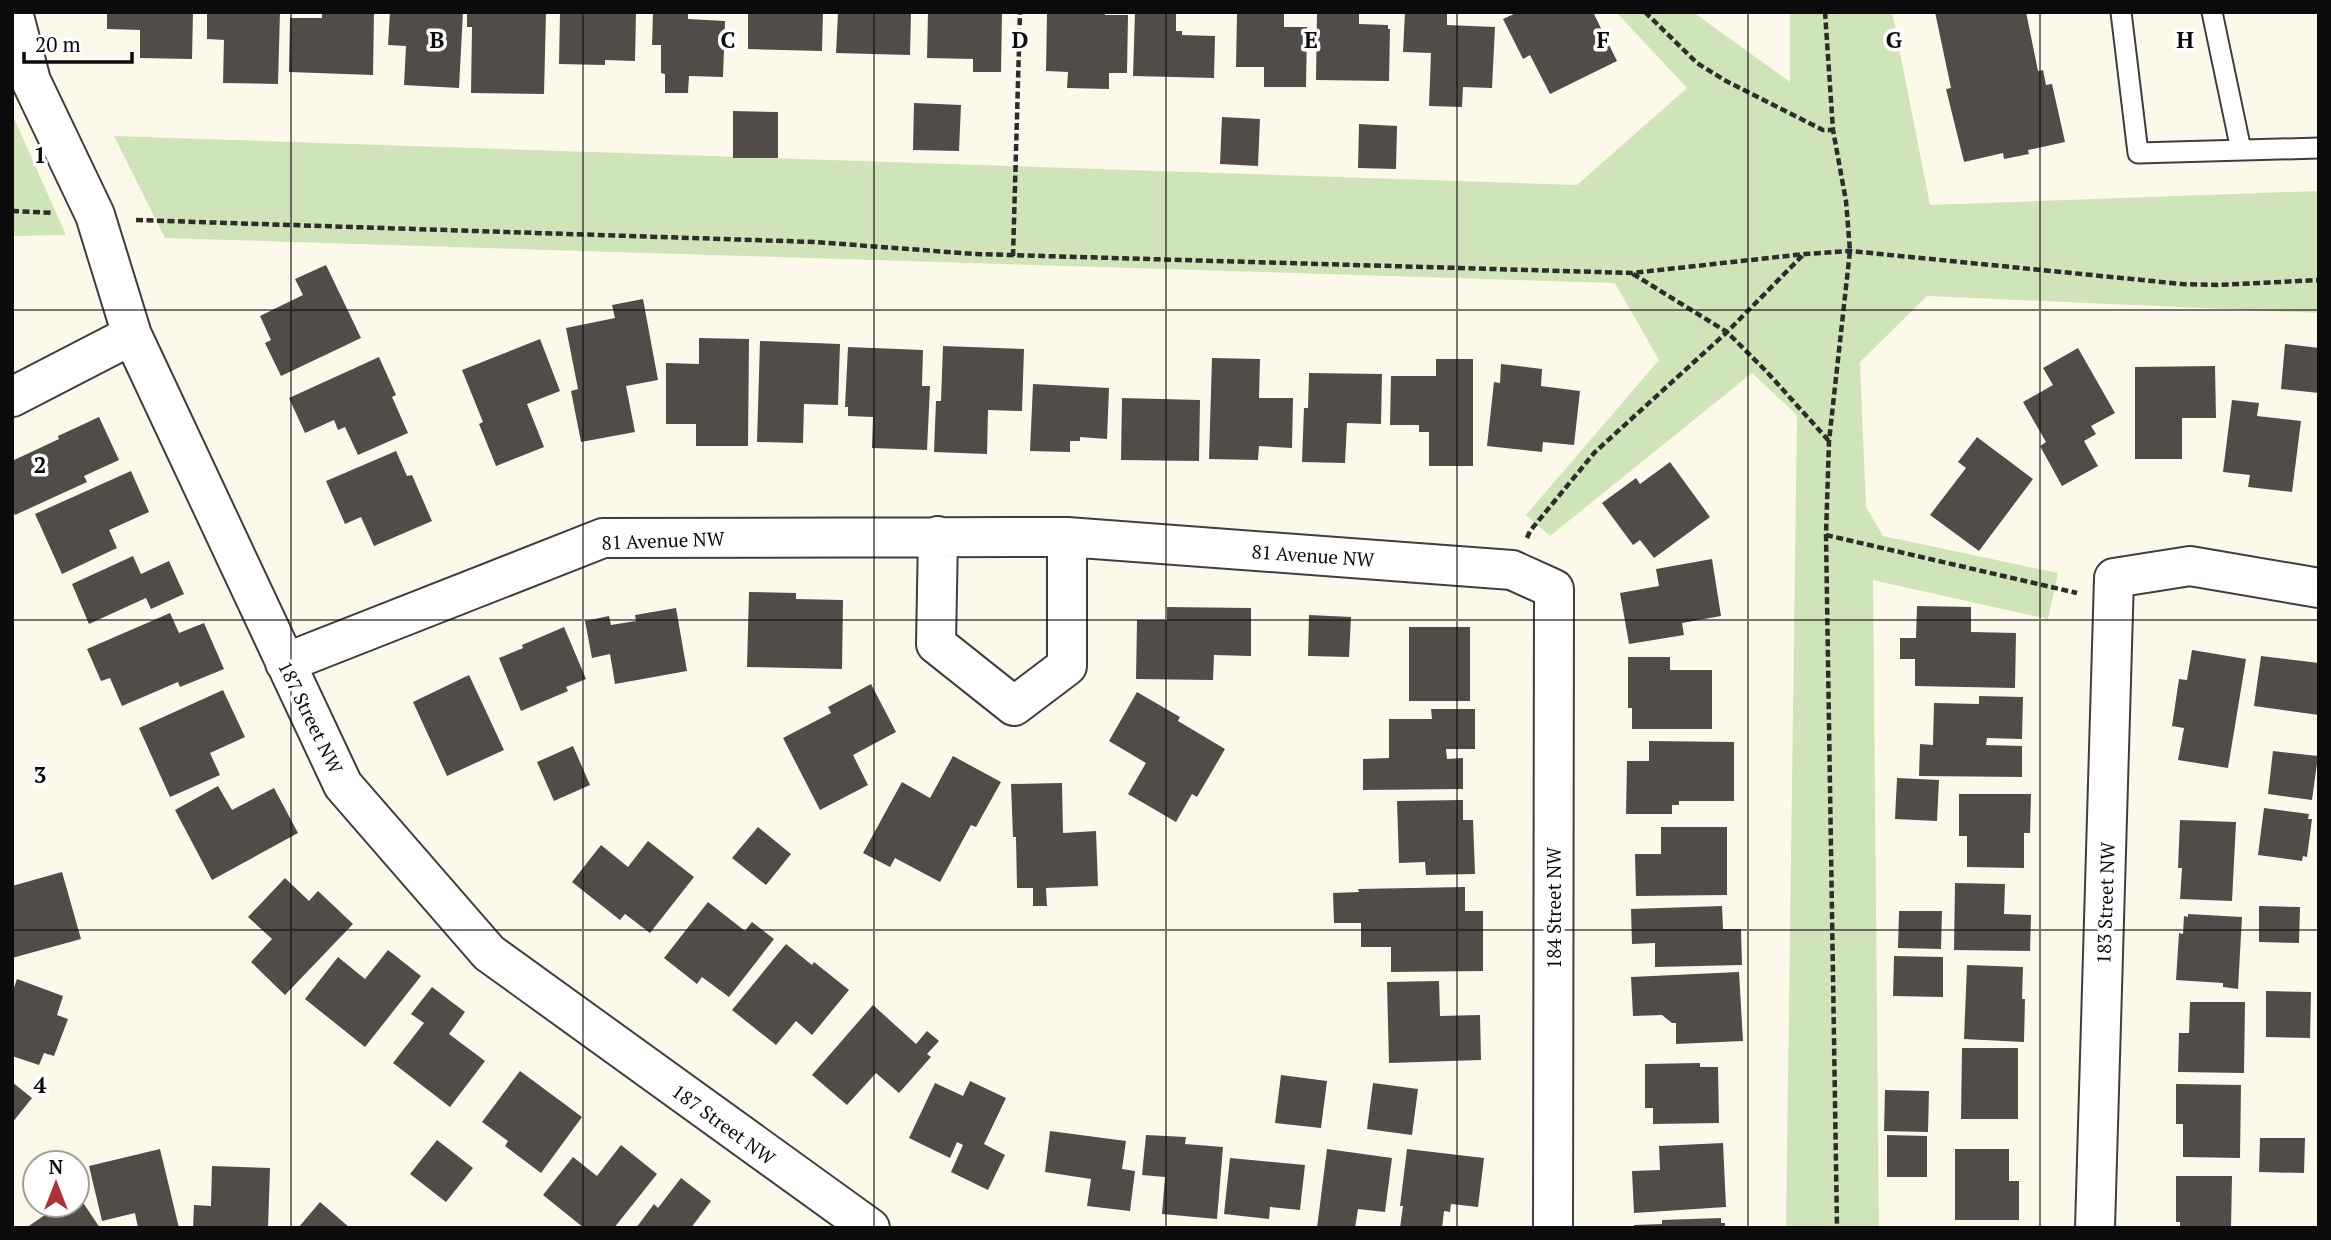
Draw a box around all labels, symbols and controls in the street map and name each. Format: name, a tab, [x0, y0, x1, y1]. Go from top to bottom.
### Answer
scale bar	[24, 21, 133, 65]
text: B	[430, 24, 445, 55]
text: C	[721, 24, 736, 55]
text: D	[1012, 24, 1029, 55]
text: E	[1304, 24, 1318, 55]
text: F	[1596, 24, 1610, 55]
text: G	[1886, 24, 1903, 55]
text: H	[2176, 24, 2194, 55]
text: 20 m	[35, 30, 81, 58]
text: 1	[34, 139, 47, 170]
text: 2	[34, 449, 47, 480]
street label: 81 Avenue NW	[601, 525, 725, 555]
street label: 81 Avenue NW	[1251, 538, 1375, 572]
street label: 187 Street NW	[273, 657, 349, 778]
text: 3	[34, 759, 47, 790]
street label: 183 Street NW	[2090, 841, 2120, 964]
street label: 184 Street NW	[1541, 847, 1566, 969]
text: 4	[34, 1069, 47, 1100]
street label: 187 Street NW	[667, 1078, 781, 1170]
north arrow	[21, 1149, 91, 1219]
text: N	[49, 1154, 64, 1179]

